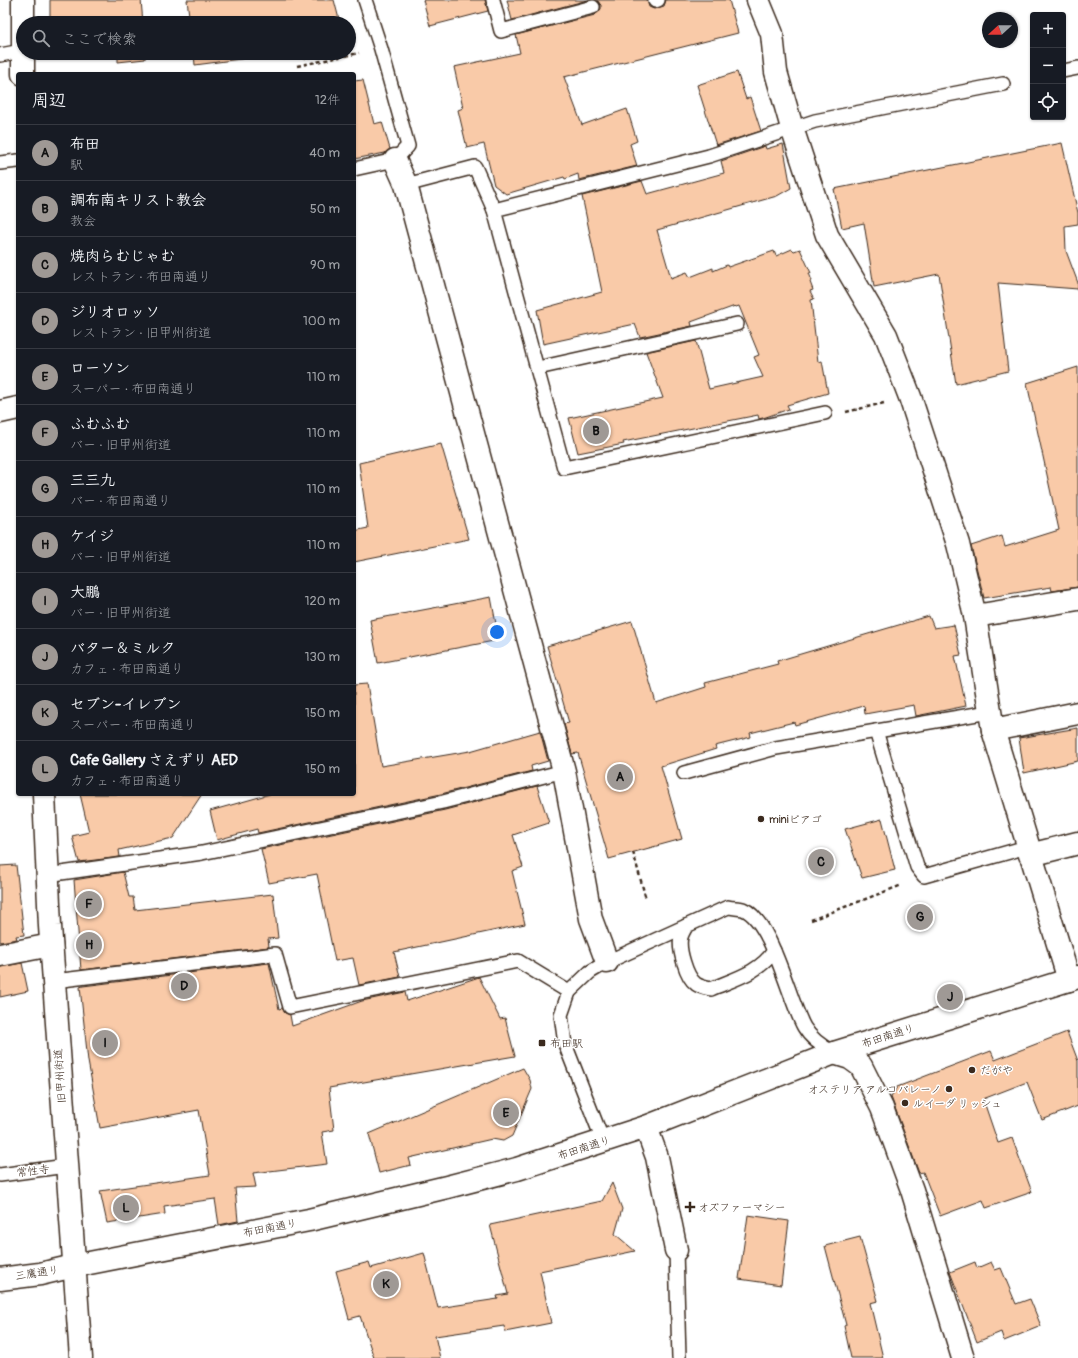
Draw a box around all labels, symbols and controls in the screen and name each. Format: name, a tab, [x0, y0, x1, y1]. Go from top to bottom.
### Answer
north arrow	[982, 12, 1018, 48]
map controls	[1030, 12, 1066, 120]
button: +	[1030, 12, 1066, 48]
search box	[16, 16, 356, 60]
icon: search	[30, 27, 52, 49]
text: ここで検索	[62, 30, 137, 49]
button: −	[1030, 48, 1066, 84]
button: locate	[1030, 84, 1066, 120]
text: 周辺	[32, 90, 66, 111]
text: 12件	[315, 92, 340, 108]
text: 布田	[70, 135, 100, 154]
text: A	[41, 145, 49, 161]
text: 40 m	[309, 145, 340, 161]
text: 駅	[70, 157, 83, 173]
text: 調布南キリスト教会	[70, 191, 206, 210]
text: B	[41, 201, 49, 217]
text: 50 m	[310, 201, 340, 217]
text: 教会	[70, 213, 96, 229]
text: 焼肉らむじゃむ	[70, 247, 175, 266]
text: C	[41, 257, 49, 273]
text: 90 m	[310, 257, 340, 273]
text: レストラン · 布田南通り	[70, 269, 211, 285]
text: ジリオロッソ	[70, 303, 160, 322]
text: D	[41, 313, 49, 329]
text: 100 m	[303, 313, 340, 329]
text: レストラン · 旧甲州街道	[70, 325, 211, 341]
text: ローソン	[70, 359, 130, 378]
text: E	[42, 369, 48, 385]
text: 110 m	[307, 369, 340, 385]
text: スーパー · 布田南通り	[70, 381, 196, 397]
text: ふむふむ	[70, 415, 130, 434]
pin: B	[583, 416, 609, 446]
text: F	[41, 425, 49, 441]
text: 110 m	[307, 425, 340, 441]
text: バー · 旧甲州街道	[70, 437, 171, 453]
text: 三三九	[70, 471, 115, 490]
text: G	[41, 481, 49, 497]
text: 110 m	[307, 481, 340, 497]
text: バー · 布田南通り	[70, 493, 171, 509]
text: ケイジ	[70, 527, 114, 546]
text: H	[41, 537, 49, 553]
text: 110 m	[307, 537, 340, 553]
text: バー · 旧甲州街道	[70, 549, 171, 565]
text: 大鵬	[70, 583, 100, 602]
text: I	[43, 593, 47, 609]
text: 120 m	[304, 593, 340, 609]
text: バー · 旧甲州街道	[70, 605, 171, 621]
your location	[487, 622, 507, 642]
text: バター＆ミルク	[70, 639, 175, 658]
text: J	[42, 649, 48, 665]
text: 130 m	[304, 649, 340, 665]
text: カフェ · 布田南通り	[70, 661, 184, 677]
text: セブン-イレブン	[70, 695, 181, 714]
text: K	[41, 705, 49, 721]
text: 150 m	[305, 705, 340, 721]
text: スーパー · 布田南通り	[70, 717, 196, 733]
text: Cafe Gallery さえずり AED	[70, 751, 238, 770]
text: L	[41, 761, 49, 777]
text: 150 m	[305, 761, 340, 777]
pin: A	[607, 762, 633, 792]
text: カフェ · 布田南通り	[70, 773, 184, 789]
place label: miniピアゴ	[769, 813, 822, 826]
marker: miniピアゴ	[756, 814, 766, 824]
pin: C	[808, 847, 834, 877]
pin: F	[76, 889, 102, 919]
pin: G	[907, 902, 933, 932]
pin: H	[76, 930, 102, 960]
pin: D	[171, 971, 197, 1001]
pin: J	[937, 982, 963, 1012]
street label: 布田南通り	[860, 1021, 916, 1051]
pin: I	[92, 1028, 118, 1058]
place label: 布田駅	[550, 1037, 583, 1050]
marker: 布田駅	[537, 1038, 547, 1048]
street label: 旧甲州街道	[52, 1048, 68, 1104]
place label: だがや	[980, 1064, 1013, 1077]
marker: だがや	[967, 1065, 977, 1075]
place label: オステリア アルコバレーノ	[808, 1083, 941, 1096]
marker: オステリア アルコバレーノ	[944, 1084, 954, 1094]
place label: ルイーダ リッシュ	[913, 1097, 1002, 1110]
pin: E	[493, 1098, 519, 1128]
marker: ルイーダ リッシュ	[900, 1098, 910, 1108]
street label: 布田南通り	[556, 1133, 612, 1163]
street label: 常性寺	[16, 1163, 50, 1179]
pin: L	[113, 1193, 139, 1223]
place label: オズファーマシー	[698, 1201, 786, 1214]
marker: オズファーマシー	[685, 1202, 695, 1212]
street label: 布田南通り	[242, 1216, 298, 1240]
street label: 三鷹通り	[14, 1263, 60, 1283]
pin: K	[373, 1269, 399, 1299]

